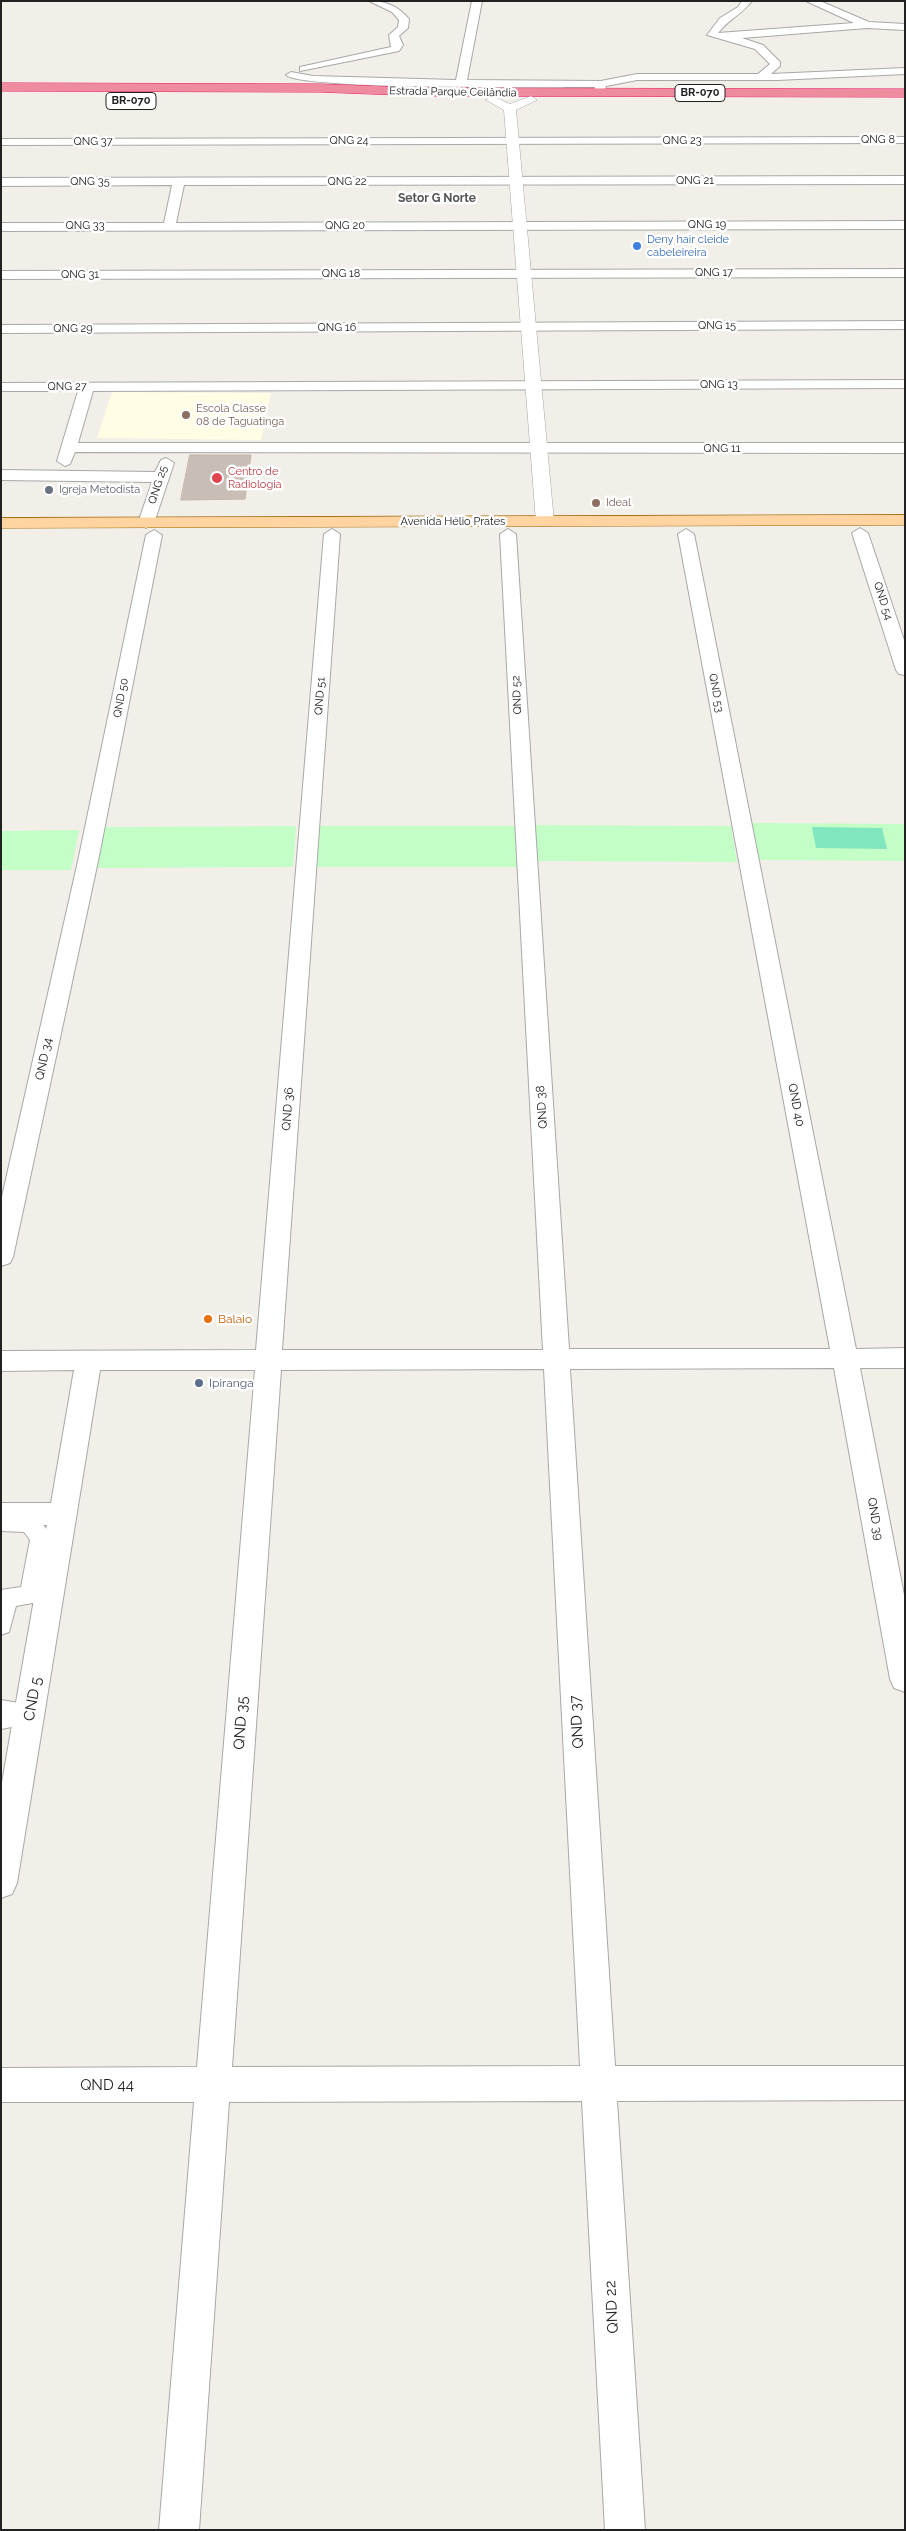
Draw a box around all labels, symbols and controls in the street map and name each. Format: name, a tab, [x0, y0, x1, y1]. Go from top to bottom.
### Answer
street label: Estrada Parque Ceilândia	[389, 84, 517, 100]
road number: BR-070	[675, 85, 725, 102]
road number: BR-070	[106, 92, 156, 110]
street label: QNG 8	[861, 133, 895, 147]
street label: QNG 24	[329, 134, 369, 148]
street label: QNG 23	[662, 134, 702, 148]
street label: QNG 37	[73, 135, 113, 149]
street label: QNG 21	[676, 174, 714, 188]
street label: QNG 35	[70, 175, 110, 189]
street label: QNG 22	[328, 175, 366, 189]
district label: Setor G Norte	[398, 191, 476, 205]
street label: QNG 19	[688, 218, 726, 232]
street label: QNG 33	[65, 219, 105, 233]
street label: QNG 20	[325, 219, 365, 233]
place label: Deny hair cleide cabeleireira	[647, 233, 729, 259]
marker: Deny hair cleide cabeleireira	[631, 240, 643, 252]
street label: QNG 17	[695, 266, 733, 280]
street label: QNG 18	[322, 267, 360, 281]
street label: QNG 31	[61, 268, 99, 282]
street label: QNG 15	[698, 319, 736, 333]
street label: QNG 16	[318, 321, 356, 335]
street label: QNG 29	[53, 322, 93, 336]
street label: QNG 13	[700, 378, 738, 392]
street label: QNG 27	[47, 380, 87, 394]
place label: Escola Classe 08 de Taguatinga	[196, 402, 284, 428]
marker: Escola Classe 08 de Taguatinga	[180, 409, 192, 421]
street label: QNG 11	[704, 442, 740, 456]
street label: QNG 25	[146, 464, 170, 506]
place label: Centro de Radiologia	[228, 465, 282, 491]
marker: Centro de Radiologia	[210, 471, 224, 485]
place label: Igreja Metodista	[59, 483, 140, 497]
marker: Igreja Metodista	[43, 484, 55, 496]
place label: Ideal	[606, 496, 631, 510]
marker: Ideal	[590, 497, 602, 509]
street label: Avenida Hélio Prates	[401, 515, 505, 529]
street label: QND 54	[871, 580, 895, 622]
street label: QND 53	[706, 672, 726, 714]
street label: QND 52	[509, 675, 525, 715]
street label: QND 50	[111, 677, 131, 719]
street label: QND 51	[312, 677, 328, 715]
street label: QND 34	[33, 1037, 55, 1081]
street label: QND 40	[785, 1082, 807, 1128]
street label: QND 38	[533, 1085, 551, 1129]
street label: QND 36	[279, 1087, 297, 1131]
place label: Balaio	[218, 1312, 252, 1326]
marker: Balaio	[202, 1313, 214, 1325]
place label: Ipiranga	[209, 1376, 254, 1390]
marker: Ipiranga	[193, 1377, 205, 1389]
street label: QND 39	[864, 1496, 886, 1542]
street label: CND 5	[20, 1675, 46, 1723]
street label: QND 37	[566, 1695, 588, 1749]
street label: QND 35	[230, 1696, 252, 1750]
street label: QND 44	[80, 2076, 134, 2094]
street label: QND 22	[602, 2280, 622, 2334]

